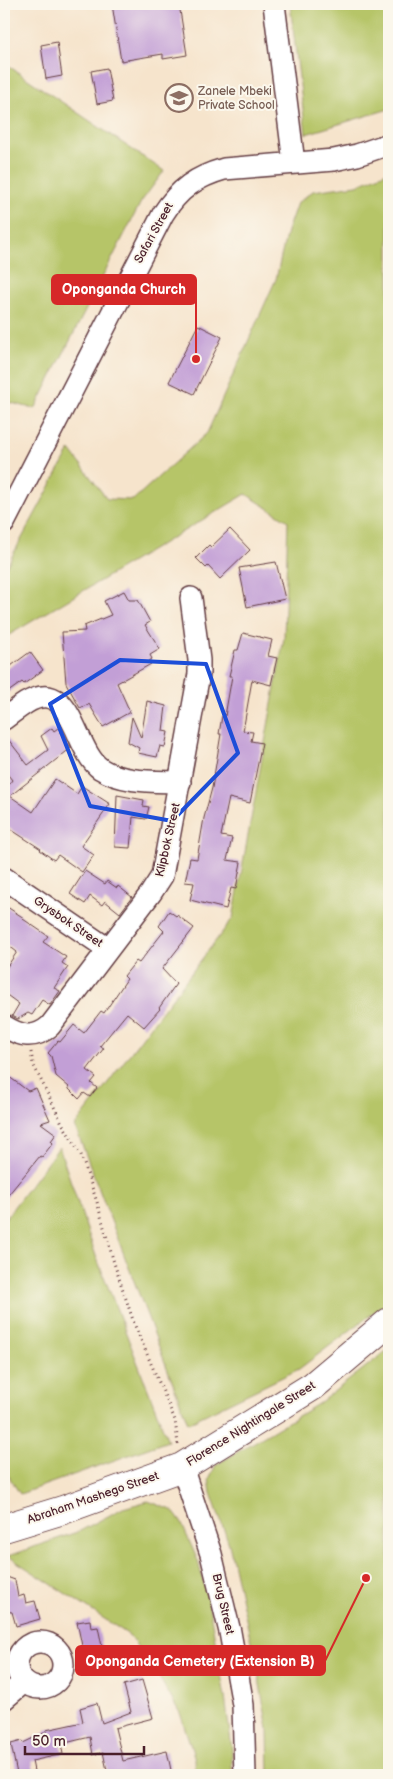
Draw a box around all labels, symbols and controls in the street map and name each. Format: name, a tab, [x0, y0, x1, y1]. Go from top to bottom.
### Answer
school or university icon: Zanele Mbeki Private School	[164, 83, 194, 113]
place label: Zanele Mbeki Private School	[197, 84, 275, 113]
street label: Safari Street	[131, 200, 177, 266]
callout: Oponganda Church	[52, 275, 196, 304]
text: Oponganda Church	[62, 281, 186, 298]
street label: Klipbok Street	[152, 801, 184, 879]
street label: Grysbok Street	[30, 893, 106, 951]
street label: Florence Nightingale Street	[184, 1378, 319, 1470]
street label: Abraham Mashego Street	[25, 1468, 161, 1528]
street label: Brug Street	[209, 1572, 237, 1636]
callout: Oponganda Cemetery (Extension B)	[76, 1646, 325, 1675]
text: Oponganda Cemetery (Extension B)	[85, 1653, 315, 1670]
scale bar	[25, 1724, 144, 1756]
text: 50 m	[32, 1732, 66, 1751]

